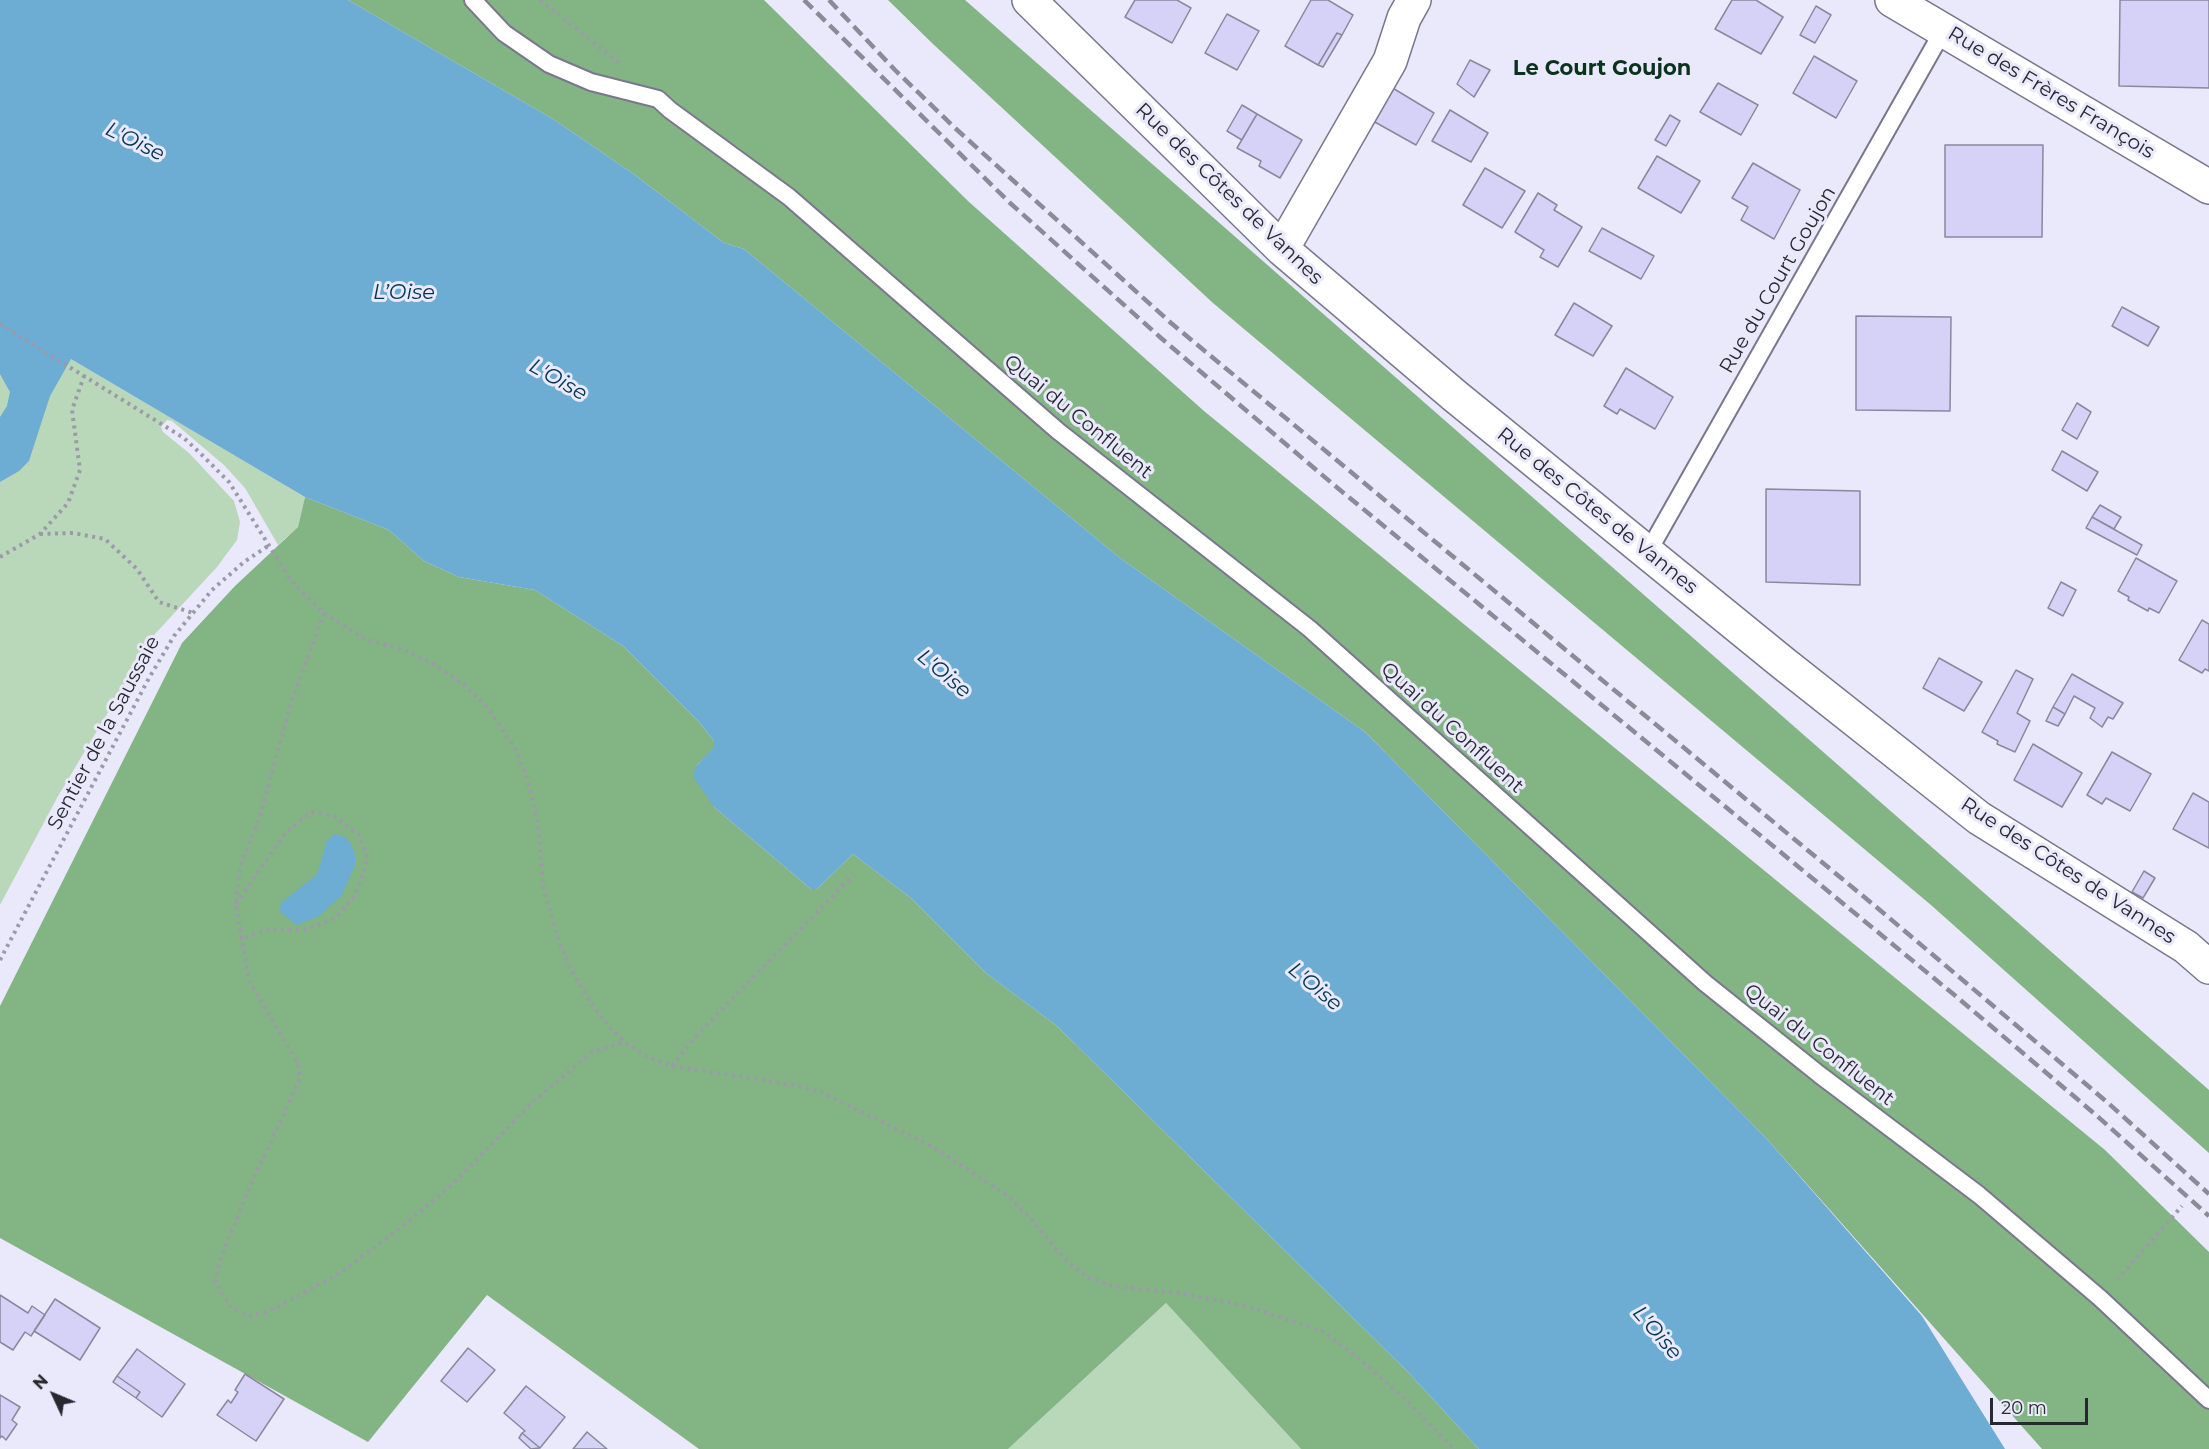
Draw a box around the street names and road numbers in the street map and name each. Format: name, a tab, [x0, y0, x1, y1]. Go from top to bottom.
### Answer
street label: Rue des Frères François	[1943, 22, 2159, 164]
street label: Rue des Côtes de Vannes	[1130, 98, 1328, 290]
street label: Rue du Court Goujon	[1715, 182, 1841, 378]
street label: Quai du Confluent	[999, 350, 1157, 484]
street label: Rue des Côtes de Vannes	[1492, 423, 1702, 599]
street label: Sentier de la Saussaie	[43, 632, 165, 834]
street label: Quai du Confluent	[1376, 658, 1528, 798]
street label: Rue des Côtes de Vannes	[1956, 792, 2180, 950]
street label: Quai du Confluent	[1739, 979, 1899, 1111]

